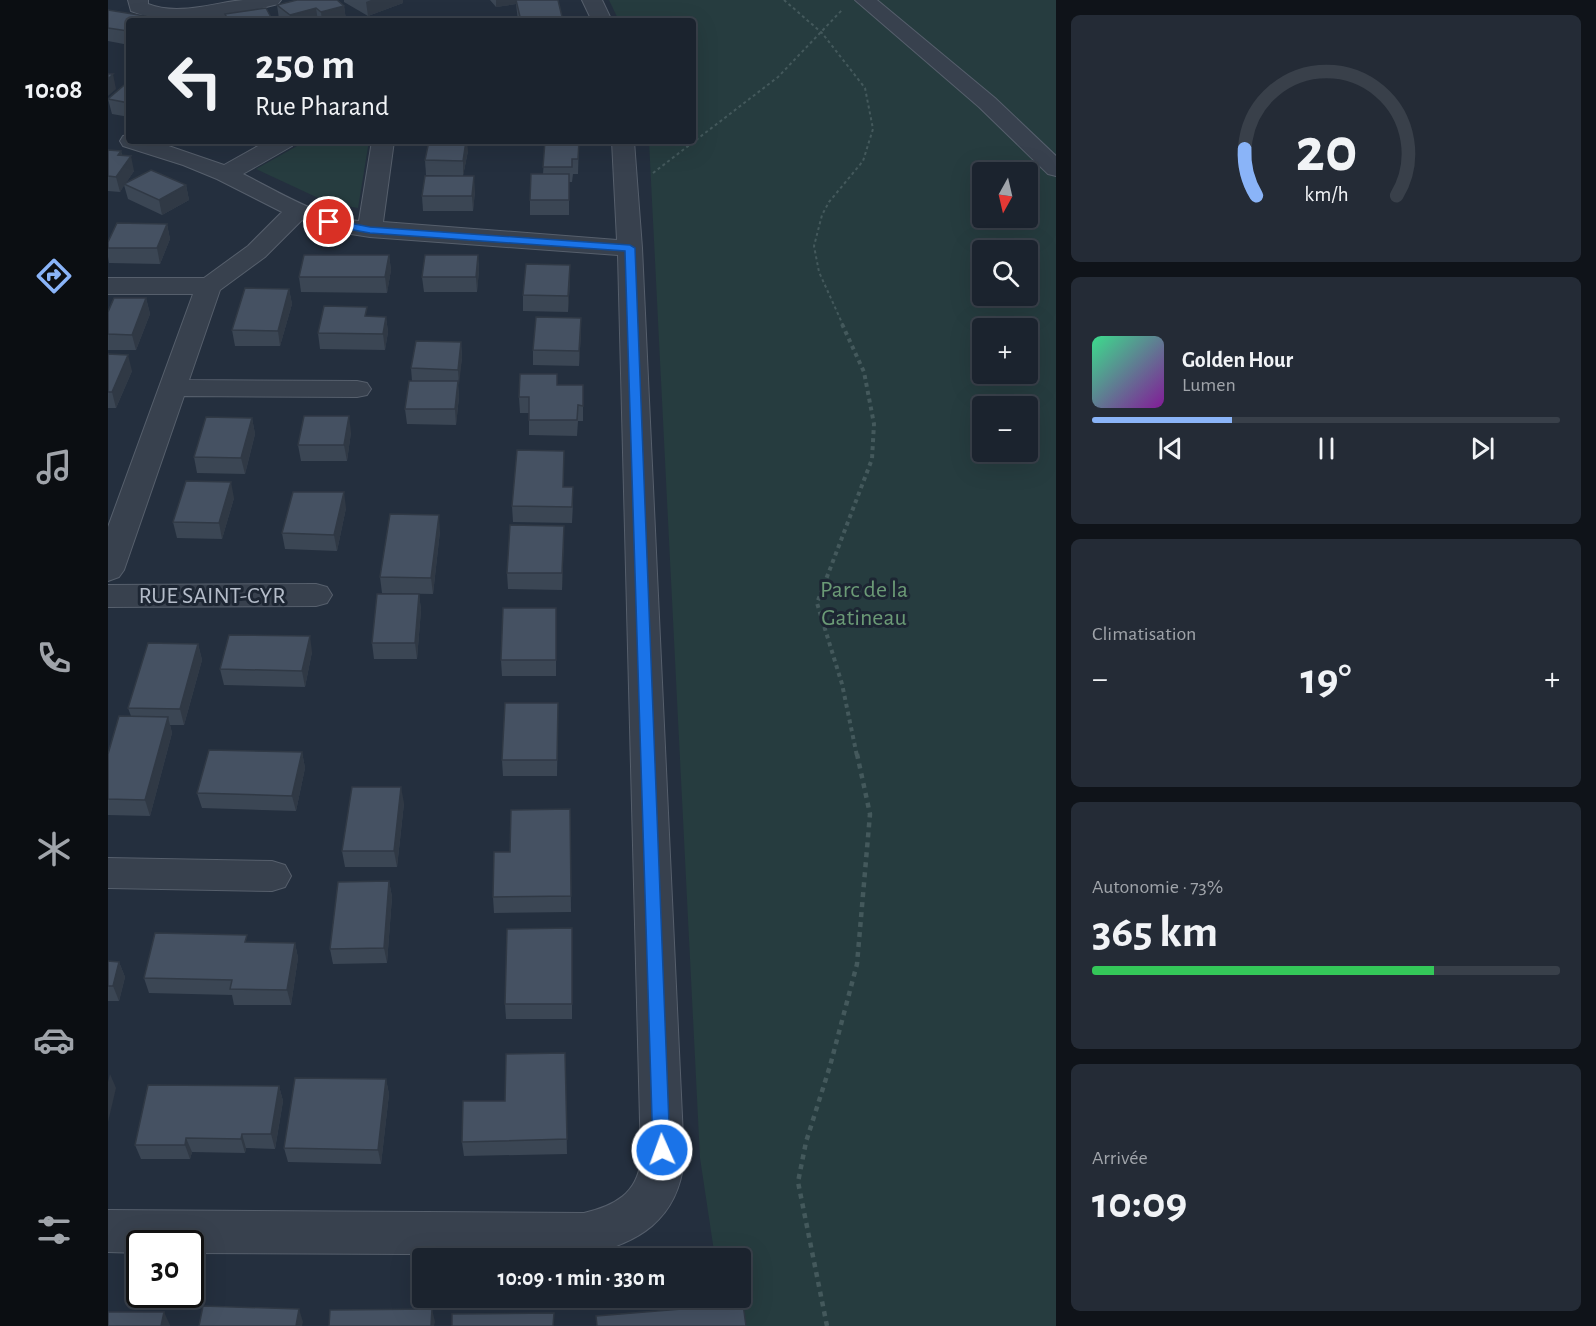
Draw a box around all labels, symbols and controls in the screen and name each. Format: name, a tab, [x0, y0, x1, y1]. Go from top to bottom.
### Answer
icon: left	[156, 42, 234, 120]
text: 250 m	[255, 44, 355, 86]
text: 10:08	[25, 76, 83, 103]
text: Rue Pharand	[255, 93, 389, 120]
text: 20	[1295, 120, 1357, 182]
north arrow	[972, 162, 1038, 228]
map controls	[972, 162, 1038, 462]
text: km/h	[1304, 184, 1348, 205]
pin	[303, 196, 354, 247]
icon: arrive	[312, 205, 345, 238]
button: search	[972, 240, 1038, 306]
icon: directions	[33, 255, 75, 297]
button: +	[972, 318, 1038, 384]
text: Golden Hour	[1182, 349, 1293, 371]
text: Lumen	[1182, 375, 1236, 395]
button: −	[972, 396, 1038, 462]
icon: previous	[1154, 432, 1187, 465]
icon: pause	[1310, 432, 1343, 465]
icon: next	[1466, 432, 1499, 465]
icon: music	[33, 446, 75, 488]
park label: Parc de la Gatineau	[820, 578, 908, 630]
street label: RUE SAINT-CYR	[139, 584, 286, 608]
text: Climatisation	[1092, 624, 1196, 644]
icon: phone	[33, 637, 75, 679]
text: 19°	[1300, 657, 1352, 702]
text: −	[1092, 663, 1108, 696]
text: +	[1544, 663, 1560, 696]
icon: climate	[33, 828, 75, 870]
text: Autonomie · 73%	[1092, 877, 1223, 897]
text: 365 km	[1092, 910, 1218, 955]
icon: car	[33, 1019, 75, 1061]
position arrow	[630, 1118, 694, 1182]
text: Arrivée	[1092, 1148, 1148, 1168]
text: 10:09	[1092, 1181, 1187, 1226]
icon: filters	[33, 1209, 75, 1251]
speed limit sign: 30	[126, 1230, 204, 1308]
text: 10:09 · 1 min · 330 m	[498, 1267, 665, 1289]

